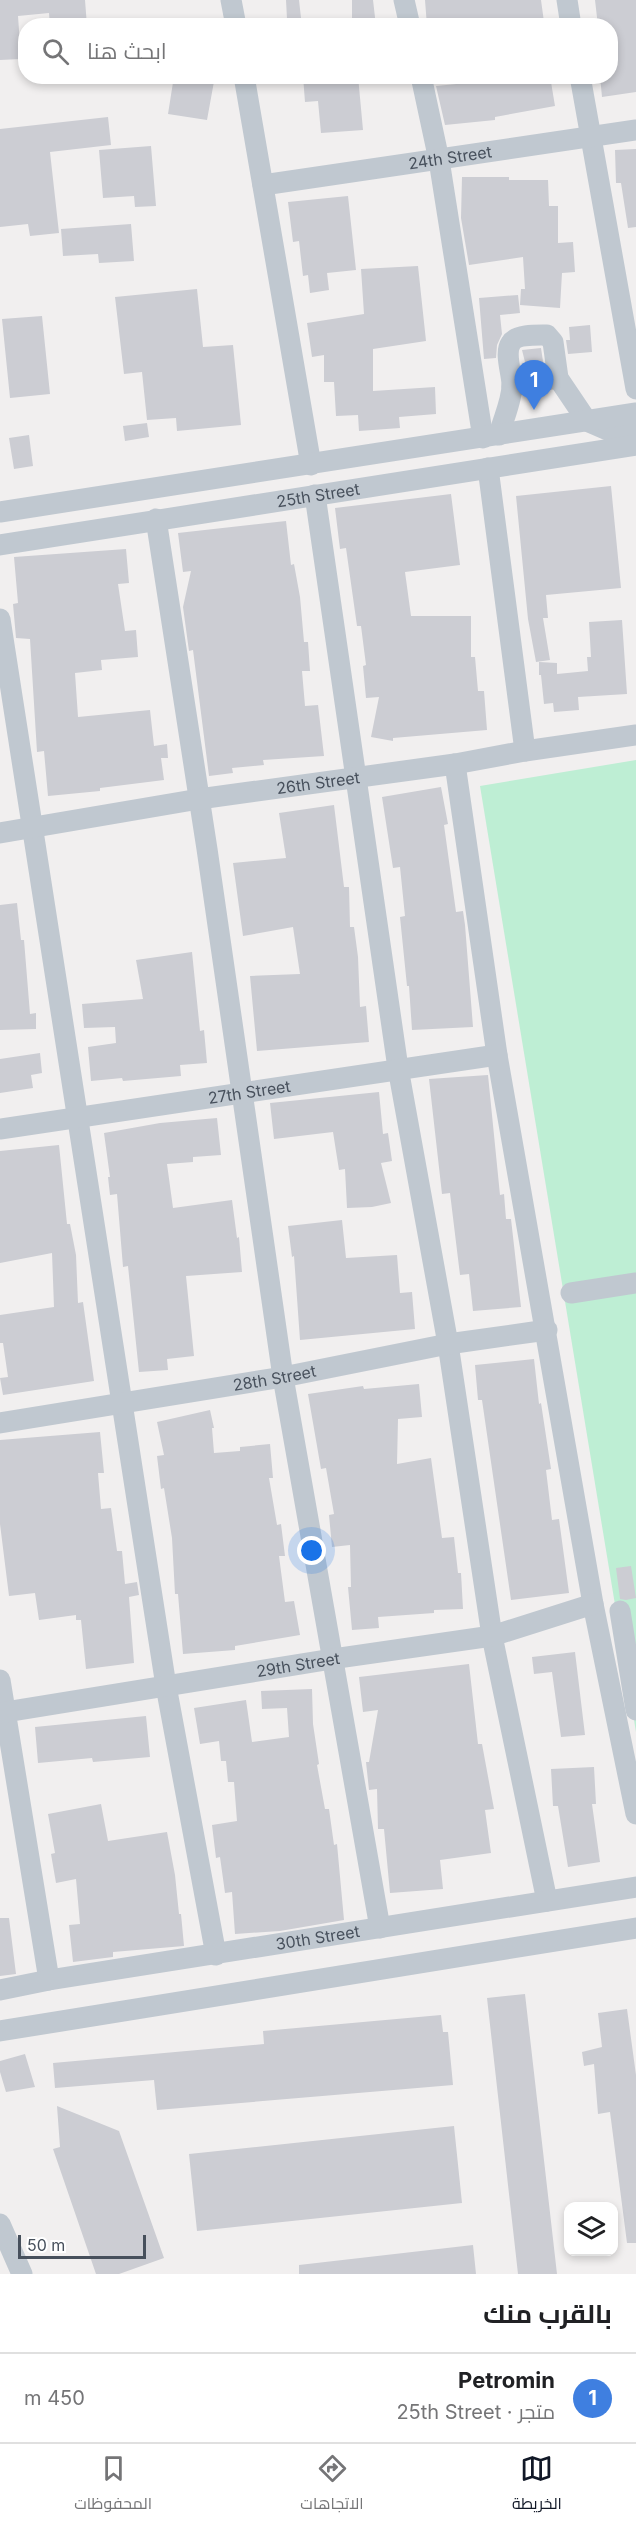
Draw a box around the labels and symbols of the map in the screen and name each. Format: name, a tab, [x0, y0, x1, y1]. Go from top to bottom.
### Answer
street label: 24th Street	[407, 141, 493, 173]
pin: 1	[514, 360, 554, 410]
street label: 25th Street	[275, 479, 361, 511]
street label: 26th Street	[275, 767, 361, 798]
street label: 27th Street	[207, 1076, 292, 1108]
street label: 28th Street	[231, 1361, 318, 1395]
your location	[297, 1536, 326, 1565]
street label: 29th Street	[255, 1648, 341, 1681]
street label: 30th Street	[274, 1921, 361, 1954]
scale bar	[18, 2232, 146, 2260]

